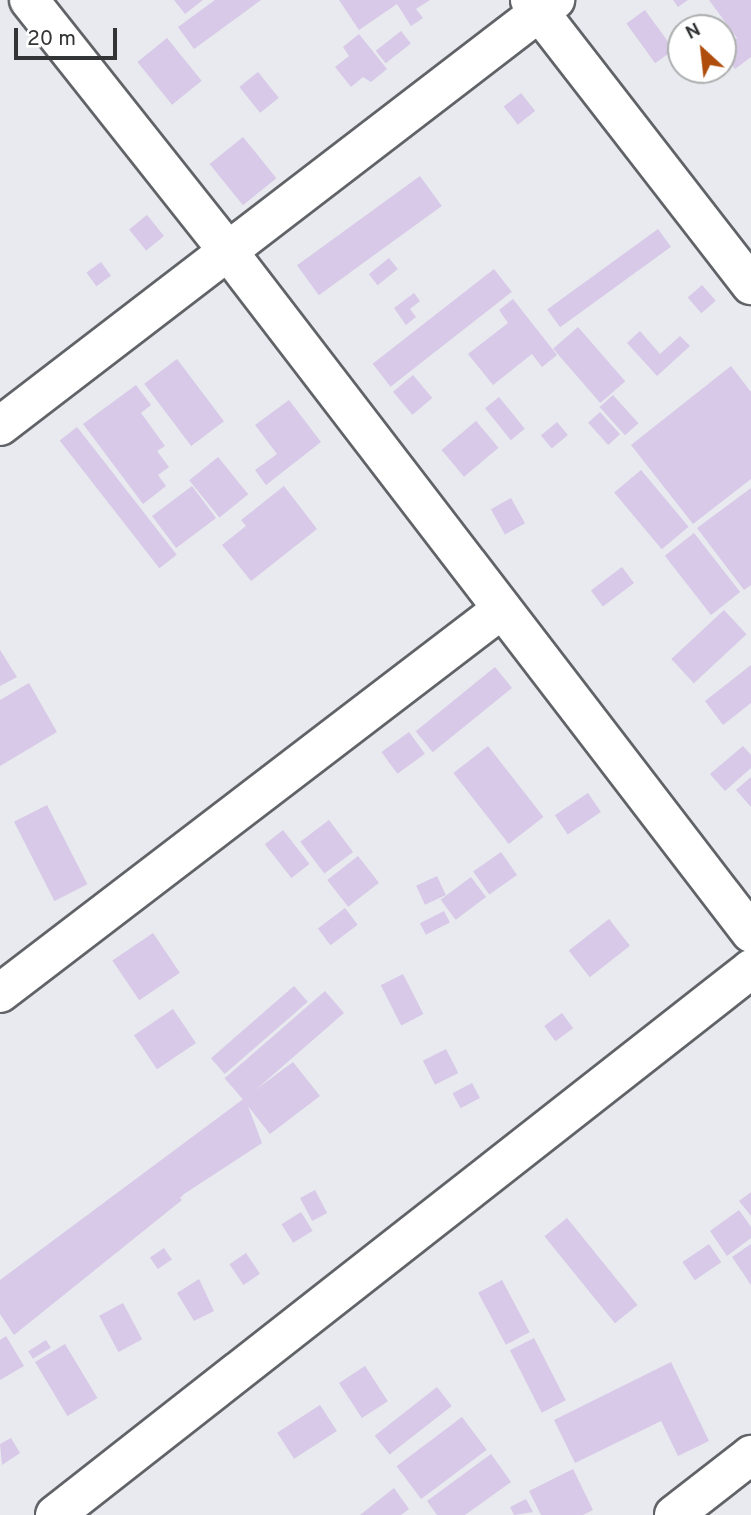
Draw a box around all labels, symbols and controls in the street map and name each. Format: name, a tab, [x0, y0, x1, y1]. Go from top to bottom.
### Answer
scale bar	[18, 14, 121, 58]
north arrow	[667, 14, 737, 84]
text: N	[682, 18, 705, 46]
text: 20 m	[27, 26, 76, 53]

